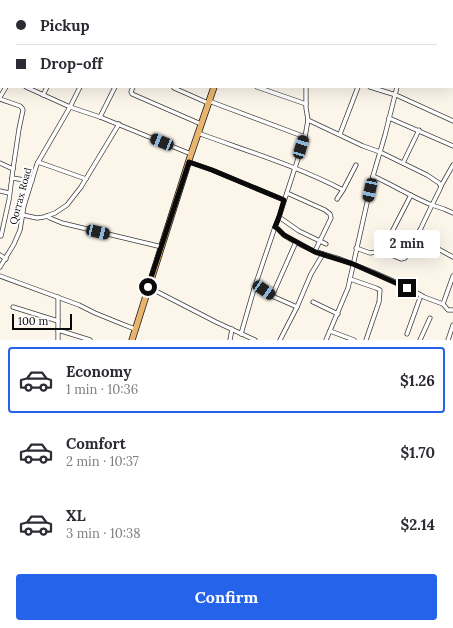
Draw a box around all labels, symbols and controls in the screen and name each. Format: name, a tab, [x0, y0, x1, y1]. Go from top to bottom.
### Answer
text: Pickup	[40, 16, 89, 35]
text: Drop-off	[40, 54, 102, 73]
car	[149, 132, 175, 152]
car	[292, 134, 310, 160]
street label: Qorrax Road	[7, 166, 34, 226]
car	[362, 177, 378, 203]
car	[85, 223, 111, 241]
callout: 2 min	[374, 230, 440, 258]
text: 2 min	[390, 235, 424, 252]
route start	[139, 278, 157, 296]
car	[251, 278, 277, 302]
route end	[398, 279, 416, 297]
scale bar	[12, 312, 72, 331]
text: 100 m	[18, 314, 48, 328]
icon: car	[18, 362, 54, 398]
text: Economy	[66, 362, 131, 381]
text: $1.26	[400, 371, 435, 390]
text: 1 min · 10:36	[66, 381, 138, 398]
icon: car	[18, 434, 54, 470]
text: Comfort	[66, 434, 126, 453]
text: $1.70	[400, 443, 435, 462]
text: 2 min · 10:37	[66, 453, 139, 470]
icon: car	[18, 506, 54, 542]
text: XL	[66, 506, 86, 525]
text: $2.14	[400, 515, 435, 534]
text: 3 min · 10:38	[66, 525, 141, 542]
button: Confirm	[16, 574, 437, 620]

